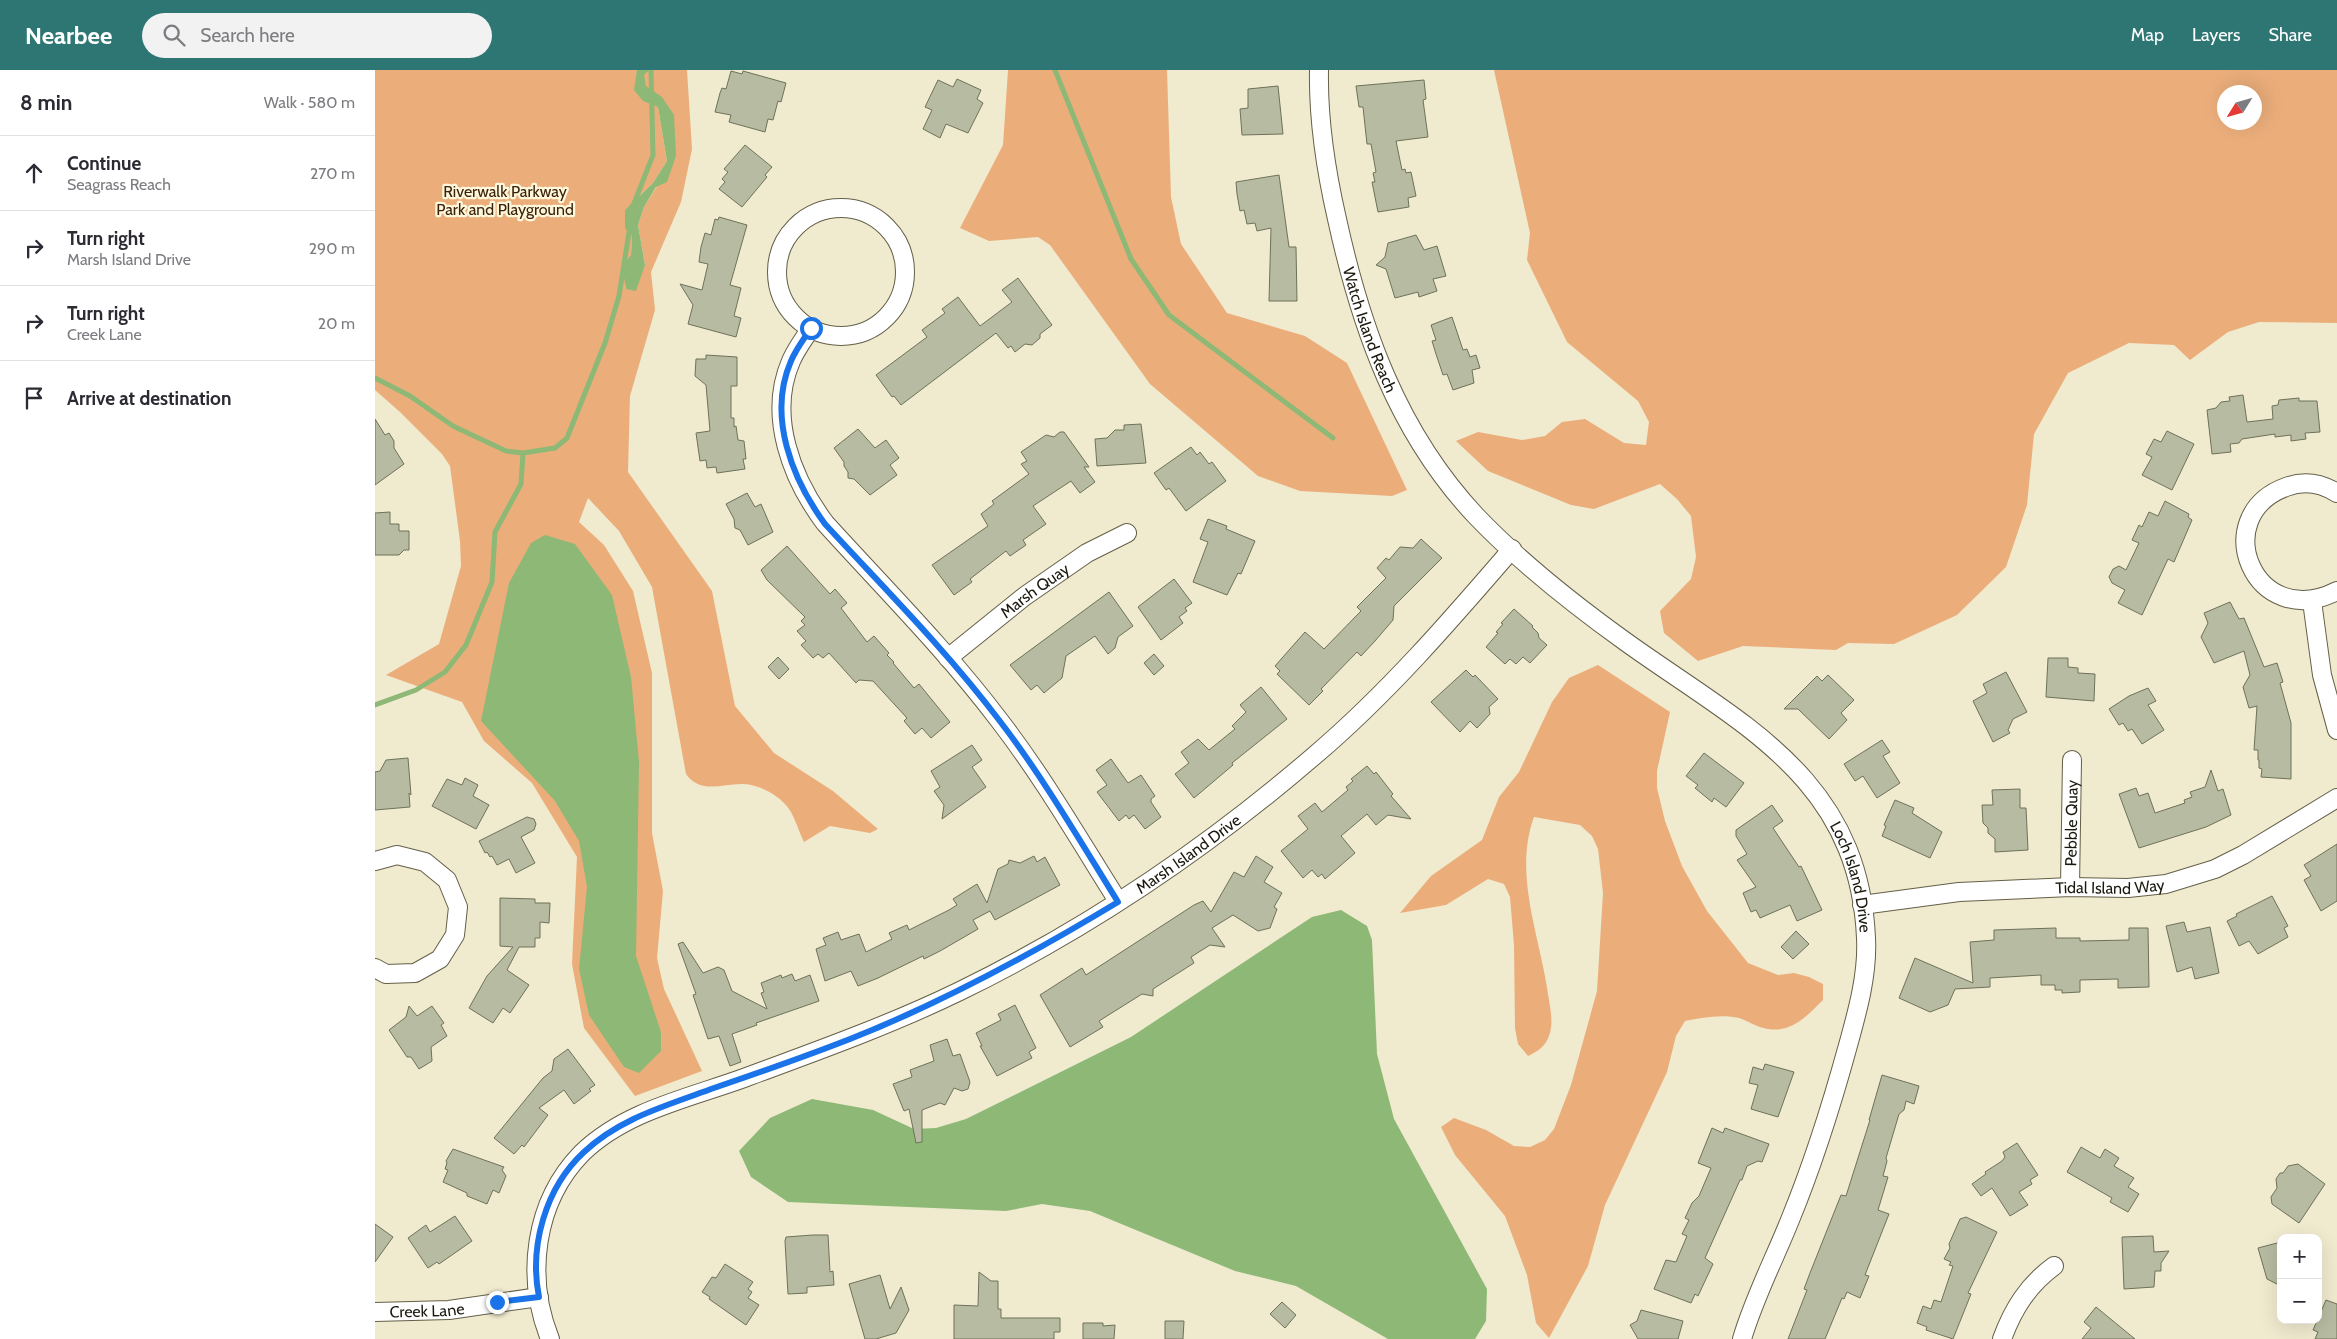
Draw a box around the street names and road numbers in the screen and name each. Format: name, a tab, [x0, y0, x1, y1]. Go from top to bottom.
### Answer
street label: Watch Island Reach	[1339, 265, 1401, 395]
street label: Marsh Quay	[996, 559, 1073, 622]
street label: Pebble Quay	[2061, 780, 2081, 866]
street label: Marsh Island Drive	[1132, 810, 1244, 897]
street label: Loch Island Drive	[1826, 818, 1875, 933]
street label: Tidal Island Way	[2055, 875, 2165, 898]
street label: Creek Lane	[389, 1298, 466, 1321]

